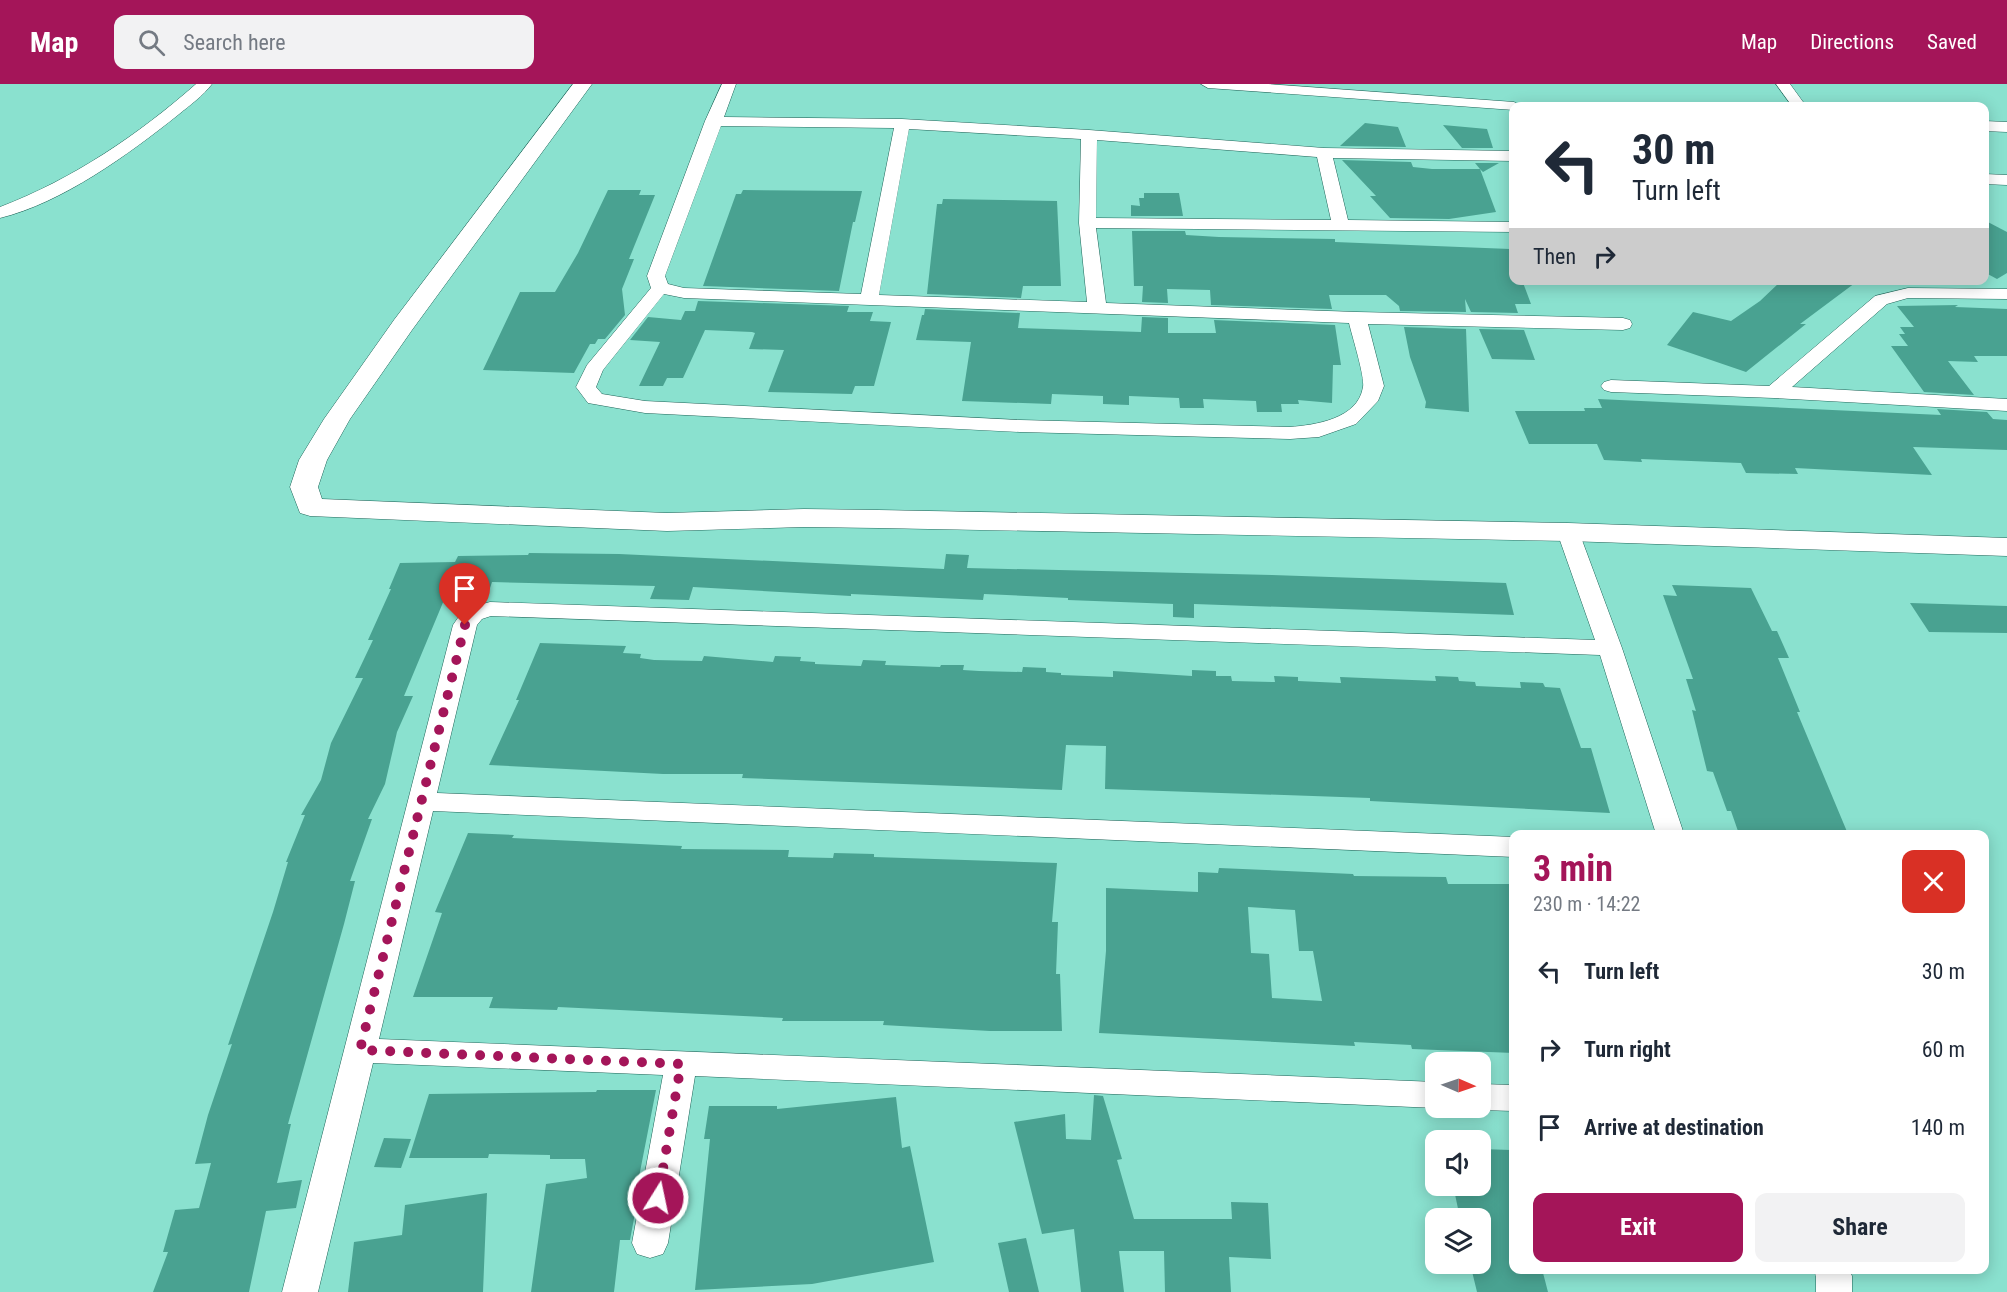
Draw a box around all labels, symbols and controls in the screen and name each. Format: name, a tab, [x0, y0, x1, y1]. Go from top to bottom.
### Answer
search box	[114, 15, 534, 69]
text: Map	[30, 26, 78, 59]
icon: search	[135, 26, 168, 59]
text: Search here	[183, 30, 286, 55]
text: Map	[1741, 30, 1777, 54]
text: Directions	[1810, 30, 1894, 54]
text: Saved	[1927, 30, 1977, 54]
text: 30 m	[1632, 125, 1715, 174]
icon: left	[1533, 126, 1611, 204]
text: Turn left	[1632, 175, 1721, 207]
icon: right	[1588, 240, 1621, 273]
text: Then	[1533, 244, 1576, 269]
pin	[439, 563, 490, 625]
icon: arrive	[448, 572, 481, 605]
text: 3 min	[1533, 848, 1613, 890]
button: close	[1902, 850, 1965, 913]
text: 230 m · 14:22	[1533, 892, 1640, 916]
icon: left	[1533, 955, 1566, 988]
text: Turn left	[1584, 959, 1659, 984]
text: 30 m	[1922, 959, 1965, 984]
icon: right	[1533, 1033, 1566, 1066]
text: Turn right	[1584, 1037, 1671, 1062]
text: 60 m	[1922, 1037, 1965, 1062]
north arrow	[1425, 1052, 1491, 1118]
map controls	[1425, 1052, 1491, 1274]
icon: arrive	[1533, 1111, 1566, 1144]
text: Arrive at destination	[1584, 1115, 1764, 1140]
text: 140 m	[1911, 1115, 1965, 1140]
button: sound	[1425, 1130, 1491, 1196]
position arrow	[626, 1166, 690, 1230]
button: Exit	[1533, 1193, 1743, 1262]
button: Share	[1755, 1193, 1965, 1262]
button: layers	[1425, 1208, 1491, 1274]

